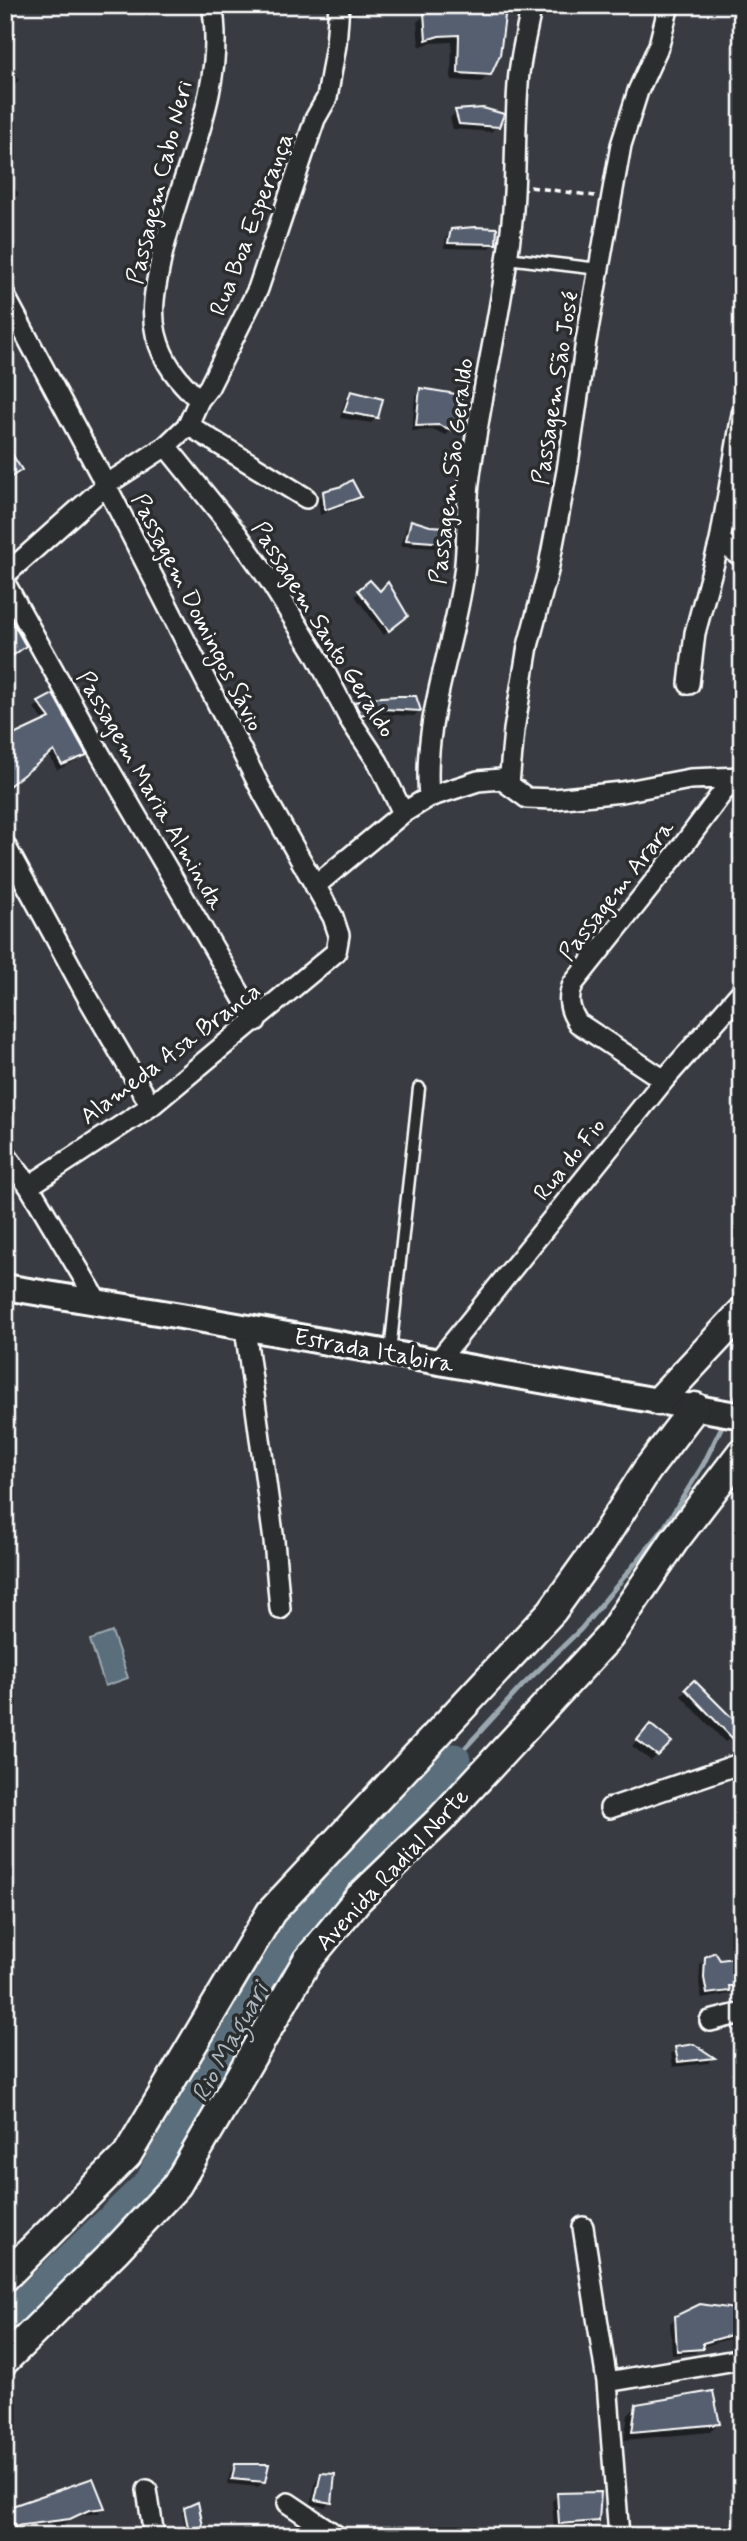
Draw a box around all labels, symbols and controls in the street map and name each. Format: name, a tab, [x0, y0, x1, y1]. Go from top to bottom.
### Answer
street label: Passagem Cabo Neri	[120, 77, 201, 287]
street label: Rua Boa Esperança	[203, 129, 302, 320]
street label: Passagem São José	[526, 289, 587, 487]
street label: Passagem São Geraldo	[423, 356, 482, 586]
street label: Passagem Domingos Sávio	[121, 489, 270, 738]
street label: Passagem Santo Geraldo	[244, 516, 402, 744]
street label: Passagem Maria Alminda	[68, 666, 231, 916]
street label: Passagem Arara	[552, 814, 682, 968]
street label: Alameda Asa Branca	[74, 976, 268, 1132]
street label: Rua do Fio	[527, 1112, 613, 1208]
street label: Estrada Itabira	[291, 1322, 457, 1381]
street label: Avenida Radial Norte	[309, 1782, 477, 1958]
water label: Rio Maguari	[184, 1974, 282, 2110]

